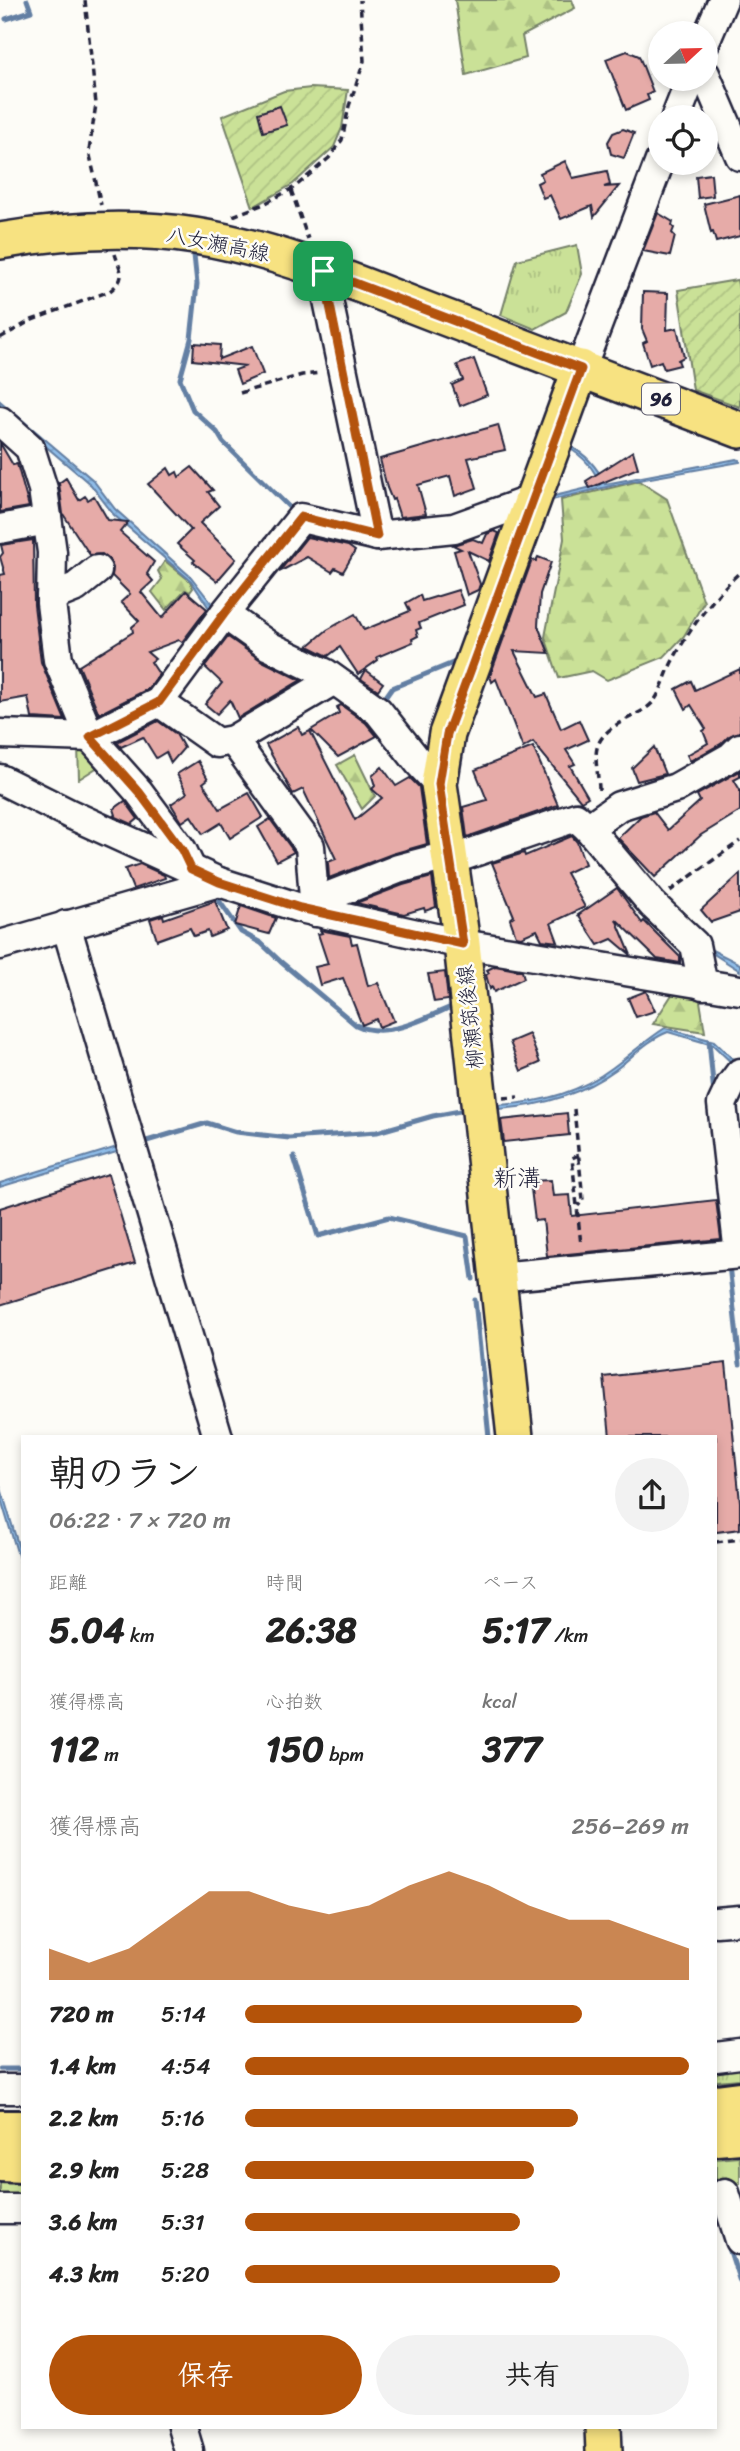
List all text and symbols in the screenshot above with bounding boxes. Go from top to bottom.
north arrow [648,21,718,91]
map controls [648,21,718,175]
button: locate [648,105,718,175]
street label: 八女瀬高線 [163,215,273,273]
pin [293,241,353,301]
icon: arrive [304,252,342,290]
road number: 96 [642,384,680,414]
street label: 柳瀬筑後線 [446,963,494,1071]
district label: 新溝 [493,1157,541,1199]
text: 朝のラン [49,1440,201,1507]
button: share [615,1458,689,1532]
text: 06:22 · 7 × 720 m [49,1500,231,1541]
text: 距離 [49,1566,87,1599]
text: 時間 [266,1566,304,1599]
text: ペース [482,1566,538,1599]
text: 5.04 [49,1599,125,1661]
text: 26:38 [266,1599,357,1661]
text: 5:17 [482,1599,549,1661]
text: km [125,1619,155,1652]
text: /km [549,1619,588,1652]
text: 獲得標高 [49,1685,125,1718]
text: 心拍数 [266,1685,323,1718]
text: kcal [482,1685,517,1718]
text: 112 [49,1718,99,1780]
text: 150 [266,1718,324,1780]
text: 377 [482,1718,542,1780]
text: m [99,1738,119,1771]
text: bpm [324,1738,364,1771]
text: 獲得標高 [49,1806,141,1847]
text: 256–269 m [571,1806,689,1847]
text: 720 m [49,1994,114,2035]
text: 5:14 [161,1994,206,2035]
text: 1.4 km [49,2046,116,2087]
text: 4:54 [161,2046,211,2087]
text: 2.2 km [49,2098,118,2139]
text: 5:16 [161,2098,205,2139]
text: 2.9 km [49,2150,119,2191]
text: 5:28 [161,2150,209,2191]
text: 3.6 km [49,2202,118,2243]
text: 5:31 [161,2202,205,2243]
text: 4.3 km [49,2254,119,2295]
text: 5:20 [161,2254,210,2295]
button: 保存 [49,2335,362,2415]
button: 共有 [376,2335,689,2415]

